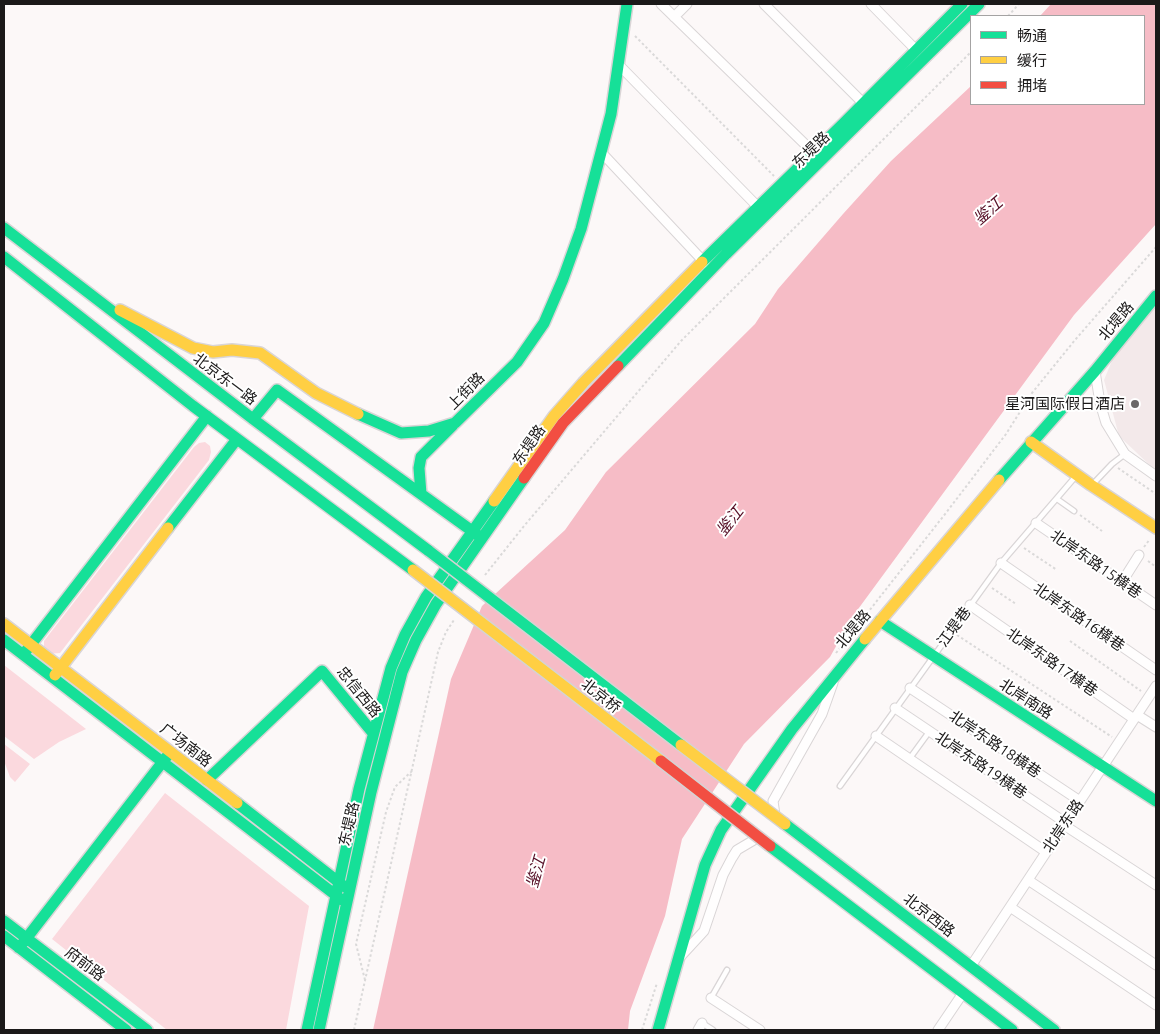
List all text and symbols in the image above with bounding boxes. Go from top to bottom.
legend [970,15,1145,105]
text: 畅通 [1017,27,1047,44]
text: 缓行 [1017,52,1047,69]
text: 拥堵 [1017,77,1047,94]
street label: 东堤路 [789,128,833,172]
water label: 鉴江 [970,193,1006,229]
street label: 北堤路 [1095,298,1137,344]
street label: 北京东一路 [190,349,260,409]
street label: 上街路 [444,369,488,413]
place label: 星河国际假日酒店 [1005,395,1125,413]
marker: 星河国际假日酒店 [1129,398,1141,410]
street label: 东堤路 [509,421,549,469]
water label: 鉴江 [712,503,748,539]
street label: 北岸东路15横巷 [1047,526,1145,602]
street label: 北岸东路16横巷 [1030,579,1128,655]
street label: 江堤巷 [933,604,975,650]
street label: 北堤路 [832,606,874,652]
street label: 北岸东路17横巷 [1003,624,1101,700]
street label: 忠信西路 [333,663,385,721]
street label: 北京桥 [578,675,624,717]
street label: 北岸南路 [996,675,1056,723]
street label: 北岸东路18横巷 [946,707,1044,781]
street label: 广场南路 [157,719,215,771]
street label: 北岸东路19横巷 [932,728,1030,802]
street label: 北岸东路 [1039,796,1087,856]
street label: 东堤路 [335,800,363,848]
water label: 鉴江 [522,854,550,890]
street label: 北京西路 [900,889,958,941]
street label: 府前路 [62,943,108,985]

